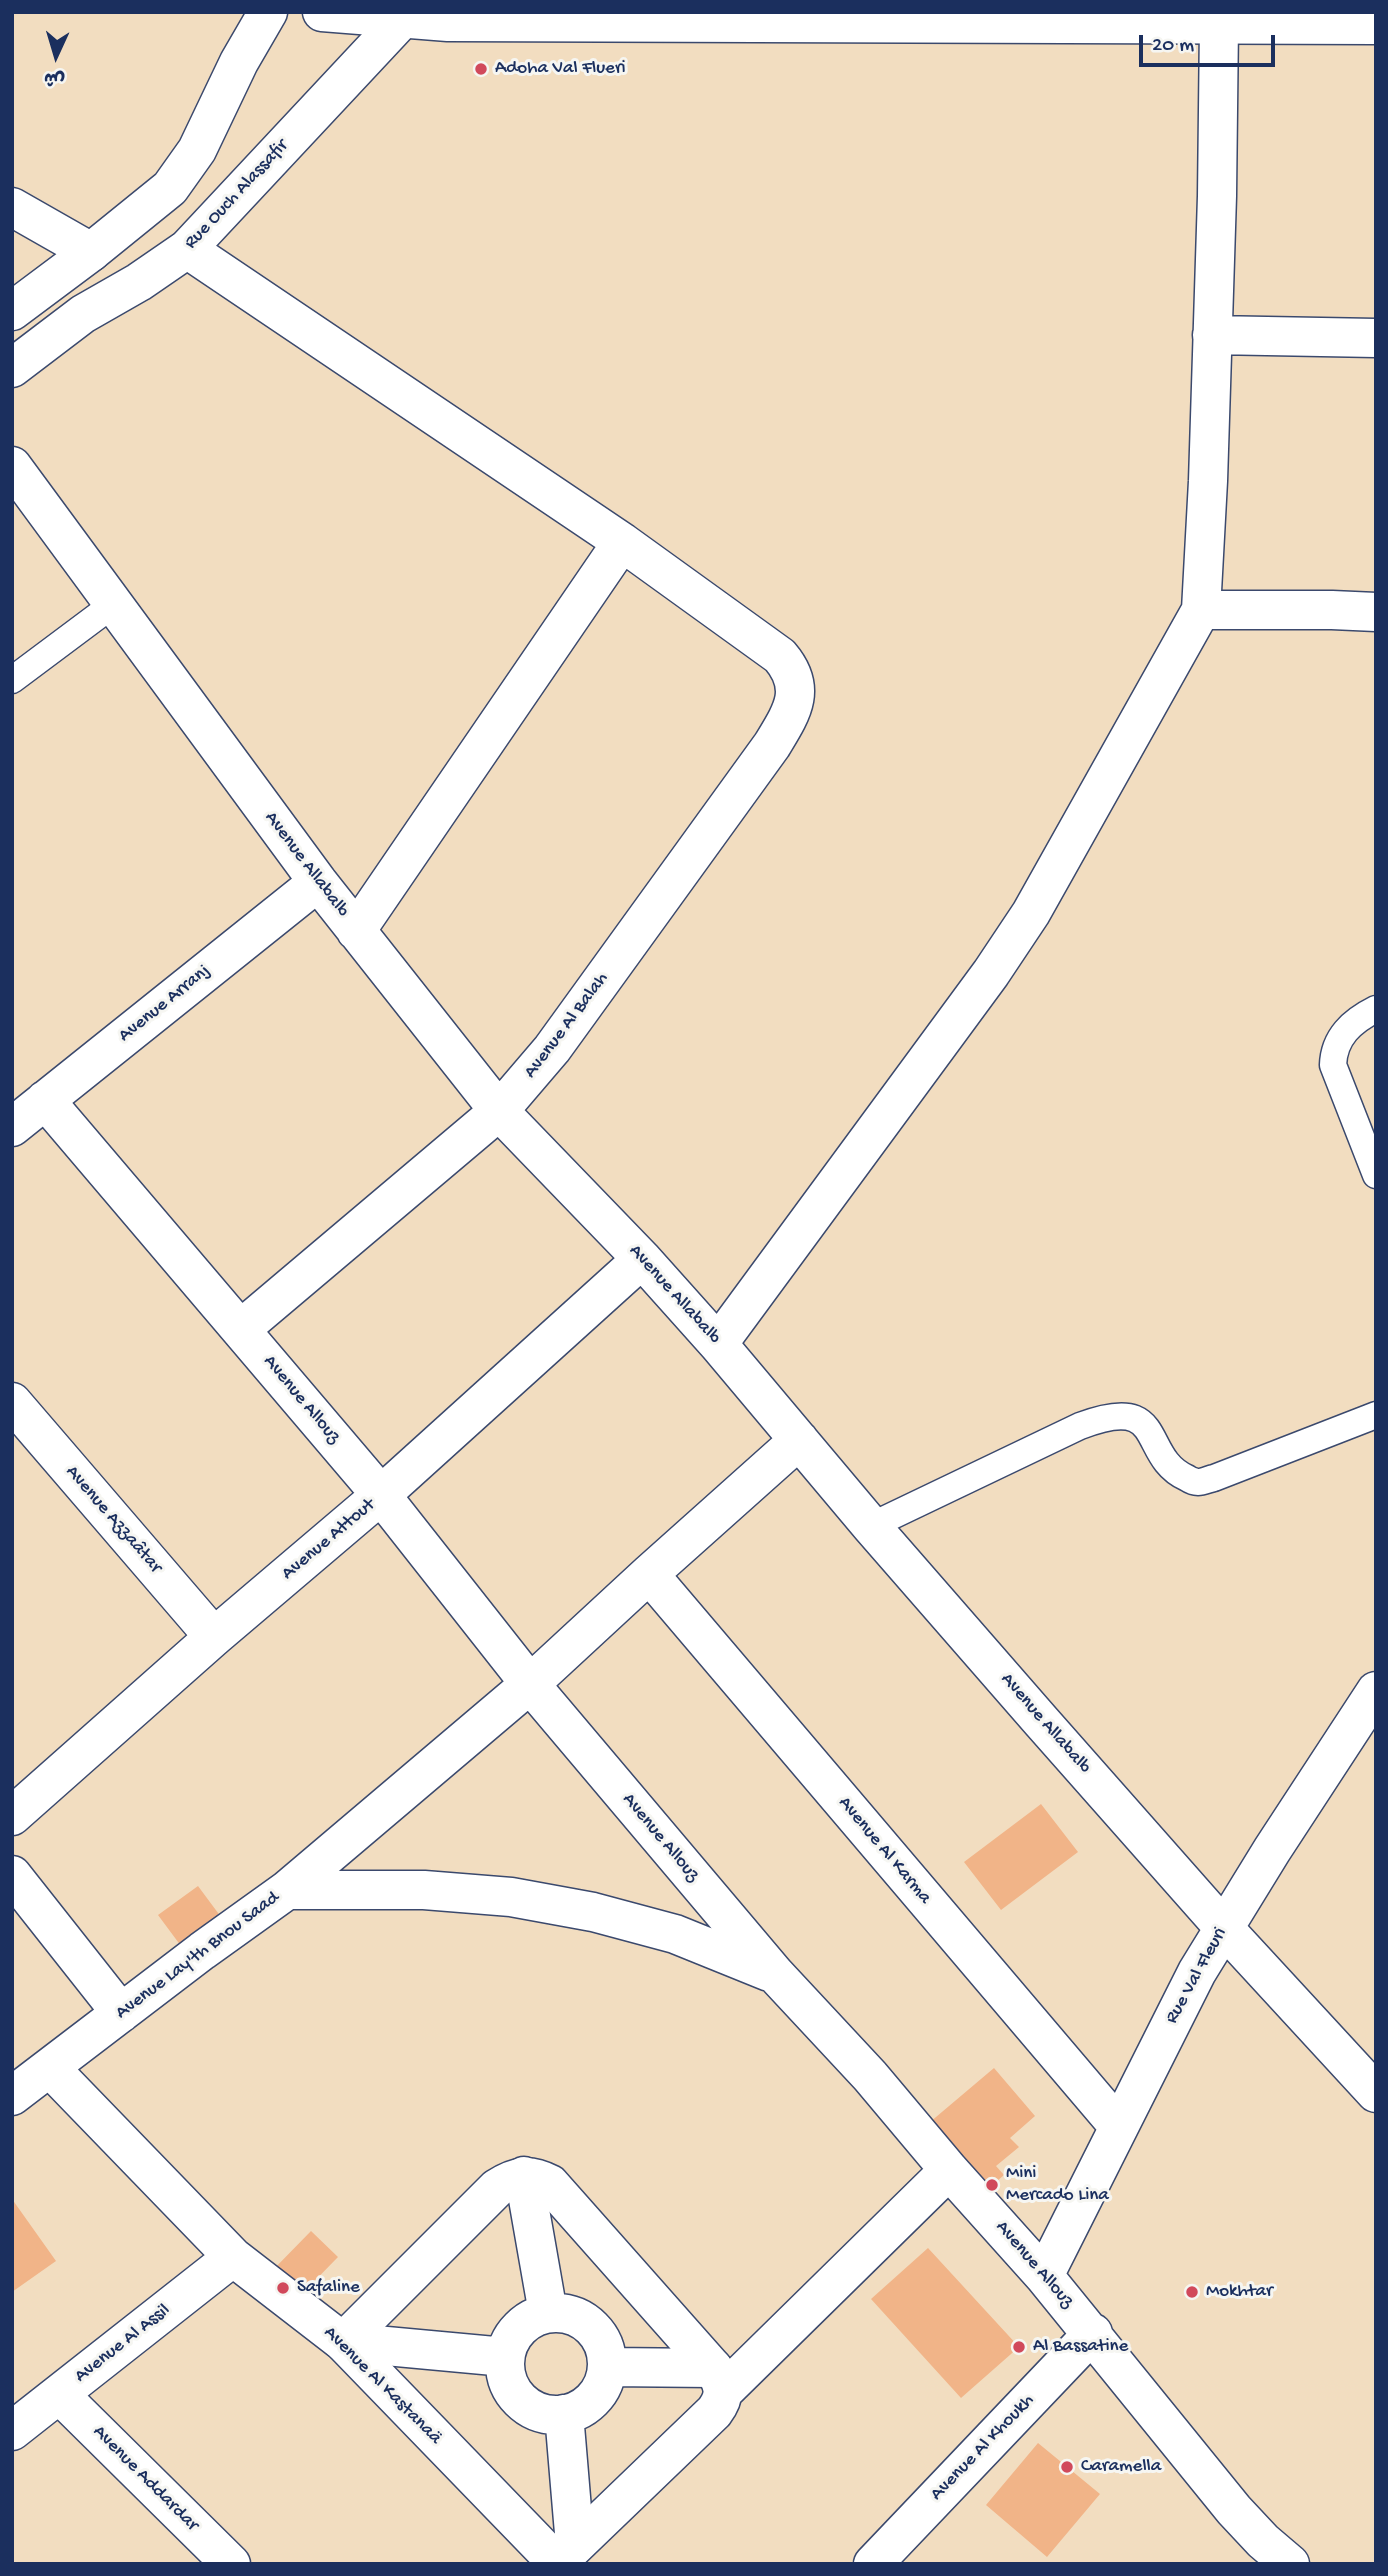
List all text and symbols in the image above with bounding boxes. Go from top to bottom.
north arrow [21,21,91,91]
scale bar [1143,21,1280,65]
text: 20 m [1152,34,1194,59]
place label: Adoha Val Flueri [495,58,626,80]
marker: Adoha Val Flueri [473,61,489,77]
text: ش [43,65,66,90]
street label: Rue Ouch Alassafir [180,135,294,255]
street label: Avenue Allabalb [259,808,353,922]
street label: Avenue Arranj [115,960,215,1048]
street label: Avenue Al Balah [520,969,614,1083]
street label: Avenue Allabalb [623,1240,725,1350]
street label: Avenue Allouz [257,1351,345,1449]
street label: Avenue Azzaâtar [60,1461,166,1579]
street label: Avenue Attout [278,1494,380,1586]
street label: Avenue Allabalb [995,1669,1095,1779]
street label: Avenue Allouz [616,1789,704,1887]
street label: Avenue Al Karma [832,1793,936,1909]
street label: Avenue Lay'th Bnou Saad [112,1887,284,2025]
street label: Rue Val Fleuri [1161,1924,1233,2028]
place label: Mini Mercado Lina [1006,2163,1109,2207]
marker: Mini Mercado Lina [984,2177,1000,2193]
street label: Avenue Allouz [990,2217,1078,2313]
place label: Safaline [297,2277,360,2299]
marker: Safaline [275,2280,291,2296]
place label: Mokhtar [1206,2281,1273,2303]
marker: Mokhtar [1184,2284,1200,2300]
street label: Avenue Al Assil [71,2300,175,2388]
street label: Avenue Al Kastanaä [318,2322,446,2450]
place label: Al Bassatine [1033,2336,1128,2358]
marker: Al Bassatine [1011,2339,1027,2355]
street label: Avenue Al Khoukh [926,2390,1040,2506]
street label: Avenue Addardar [87,2421,203,2537]
place label: Caramella [1081,2456,1161,2478]
marker: Caramella [1059,2459,1075,2475]

